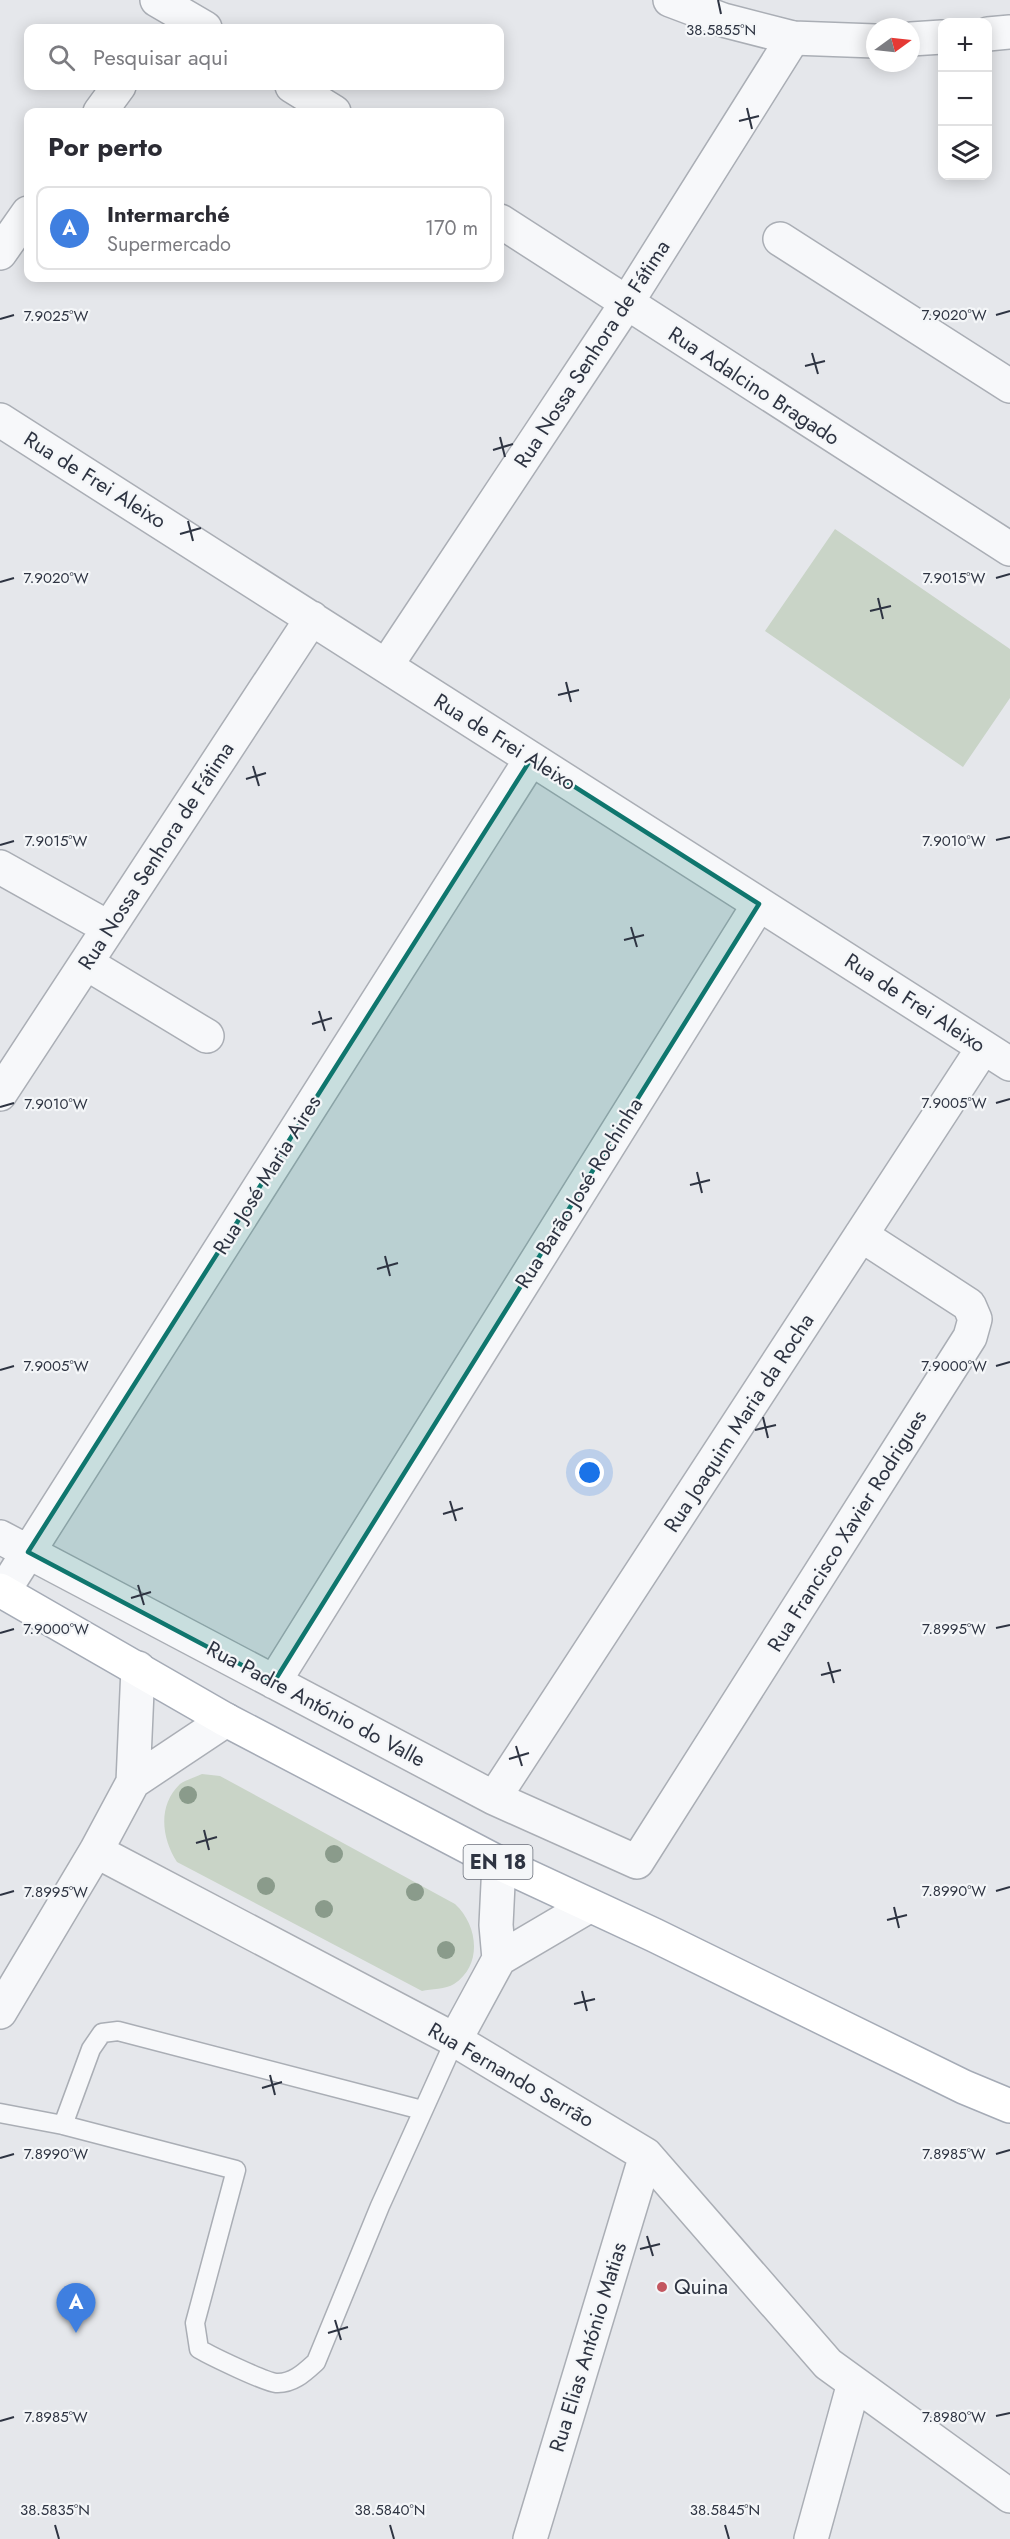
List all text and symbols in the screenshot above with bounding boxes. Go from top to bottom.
north arrow [866,18,920,72]
map controls [938,18,992,180]
button: + [938,18,992,72]
text: 38.5855°N [686,19,756,41]
search box [24,24,504,90]
icon: search [45,41,78,74]
text: Pesquisar aqui [93,41,228,73]
button: − [938,72,992,126]
button: layers [938,126,992,180]
text: Por perto [48,128,162,166]
text: Intermarché [107,198,230,230]
text: A [62,214,77,243]
text: 170 m [425,214,478,243]
text: Supermercado [107,230,231,259]
street label: Rua Nossa Senhora de Fátima [507,234,677,474]
text: 7.9020°W [921,304,987,326]
text: 7.9025°W [24,305,88,327]
street label: Rua Adalcino Bragado [662,319,846,453]
street label: Rua de Frei Aleixo [18,424,172,536]
text: 7.9020°W [23,567,89,589]
text: 7.9015°W [923,567,986,589]
street label: Rua de Frei Aleixo [428,686,582,798]
street label: Rua Nossa Senhora de Fátima [71,736,241,976]
text: 7.9015°W [25,830,88,852]
text: 7.9010°W [922,830,986,852]
street label: Rua de Frei Aleixo [839,946,991,1060]
street label: Rua José Maria Aires [206,1089,328,1261]
street label: Rua Barão José Rochinha [508,1092,650,1294]
text: 7.9005°W [922,1092,987,1114]
text: 7.9010°W [24,1093,88,1115]
street label: Rua Joaquim Maria da Rocha [657,1308,821,1538]
text: 7.9005°W [24,1355,89,1377]
text: 7.9000°W [921,1355,987,1377]
street label: Rua Francisco Xavier Rodrigues [760,1404,934,1658]
your location [575,1458,604,1487]
text: 7.9000°W [23,1618,89,1640]
text: 7.8995°W [922,1618,986,1640]
street label: Rua Padre António do Valle [201,1634,431,1775]
road number: EN 18 [464,1845,532,1879]
text: 7.8990°W [922,1880,986,1902]
text: 7.8995°W [24,1881,88,1903]
street label: Rua Fernando Serrão [422,2015,600,2135]
text: 7.8990°W [24,2143,88,2165]
text: 7.8985°W [922,2143,986,2165]
street label: Rua Elias António Matias [542,2239,634,2455]
place label: Quina [674,2272,728,2302]
marker: Quina [655,2280,669,2294]
pin: A [56,2284,96,2333]
text: 7.8985°W [24,2406,88,2428]
text: 7.8980°W [922,2406,986,2428]
text: 38.5835°N [20,2499,90,2521]
text: 38.5840°N [355,2499,425,2521]
text: 38.5845°N [690,2499,760,2521]

